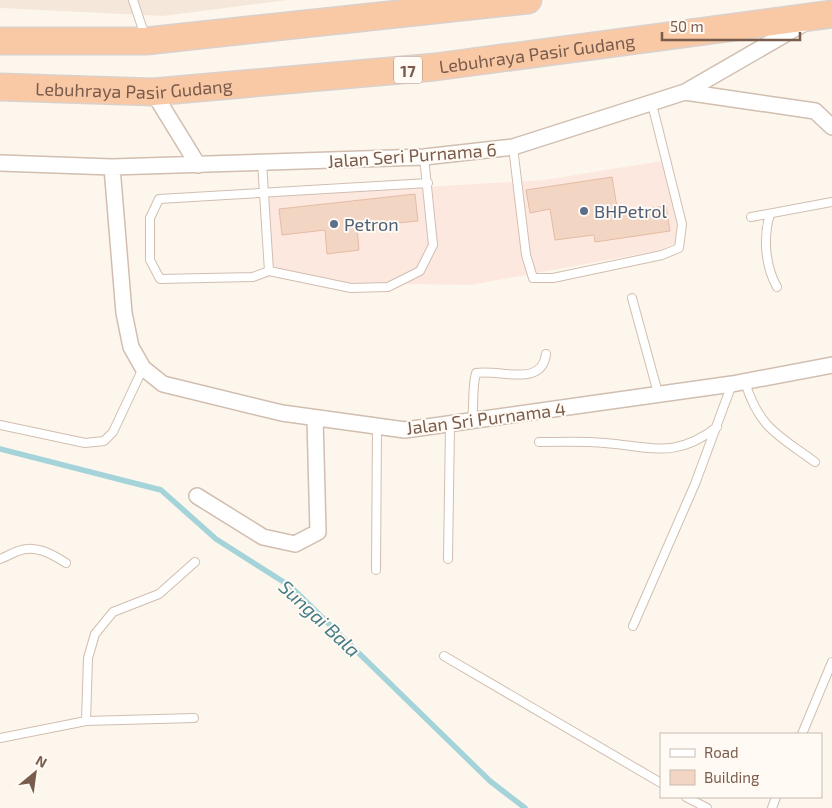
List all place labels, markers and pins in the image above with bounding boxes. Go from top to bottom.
place label: BHPetrol [594,200,667,222]
marker: BHPetrol [578,205,590,217]
place label: Petron [344,213,399,235]
marker: Petron [328,218,340,230]

